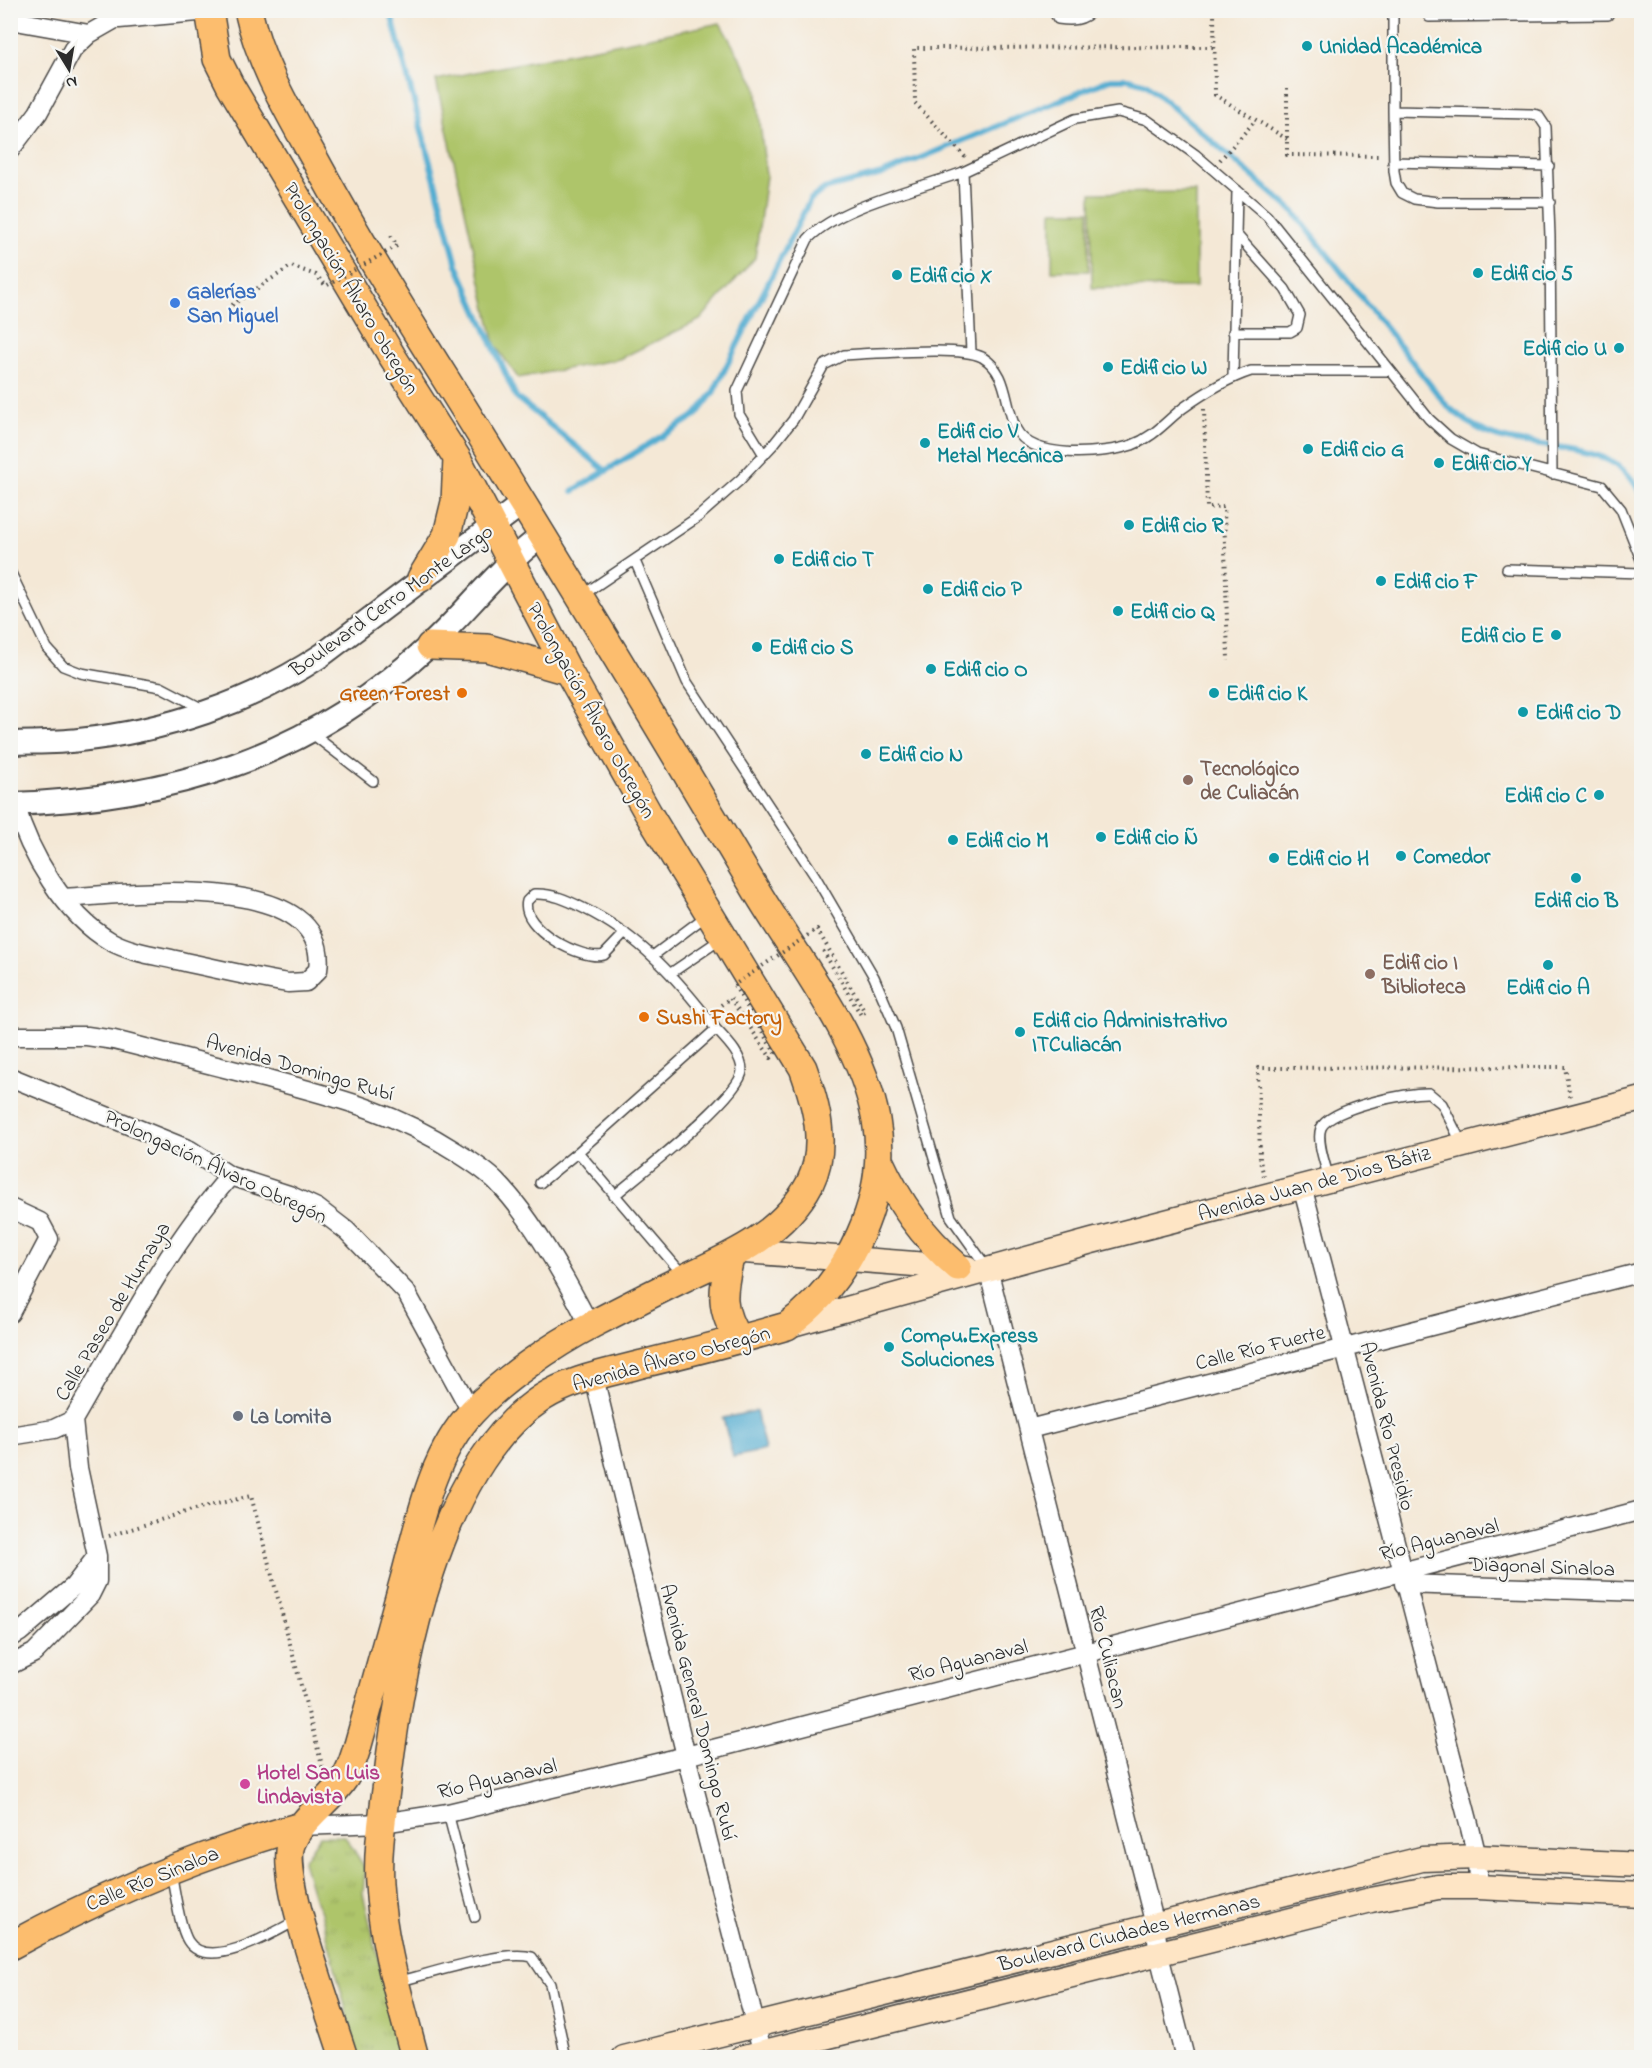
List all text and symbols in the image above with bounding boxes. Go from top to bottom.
place label: Unidad Académica [1319,33,1482,63]
north arrow [39,39,99,99]
marker: Unidad Académica [1300,39,1314,53]
text: N [64,69,79,95]
street label: Prolongación Álvaro Obregón [273,177,427,402]
place label: Edificio 5 [1490,260,1573,290]
place label: Edificio X [909,262,993,292]
marker: Edificio 5 [1471,266,1485,280]
marker: Edificio X [890,268,904,282]
place label: Galerías San Miguel [187,278,279,334]
marker: Galerías San Miguel [168,296,182,310]
place label: Edificio U [1523,335,1607,365]
marker: Edificio U [1612,341,1626,355]
place label: Edificio W [1120,354,1207,384]
marker: Edificio W [1101,360,1115,374]
place label: Edificio V Metal Mecánica [937,418,1063,472]
marker: Edificio V Metal Mecánica [918,436,932,450]
place label: Edificio G [1320,436,1404,466]
marker: Edificio G [1301,442,1315,456]
place label: Edificio Y [1451,450,1532,480]
marker: Edificio Y [1432,456,1446,470]
place label: Edificio R [1141,512,1224,542]
street label: Boulevard Cerro Monte Largo [284,517,501,688]
marker: Edificio R [1122,518,1136,532]
place label: Edificio T [791,546,874,576]
marker: Edificio T [772,552,786,566]
place label: Edificio F [1393,568,1478,598]
marker: Edificio F [1374,574,1388,588]
place label: Edificio P [940,576,1022,606]
marker: Edificio P [921,582,935,596]
street label: Prolongación Álvaro Obregón [516,597,663,825]
place label: Edificio Q [1130,598,1216,628]
marker: Edificio Q [1111,604,1125,618]
place label: Edificio E [1460,622,1544,652]
marker: Edificio E [1549,628,1563,642]
place label: Edificio S [769,634,854,664]
marker: Edificio S [750,640,764,654]
place label: Edificio O [943,656,1028,686]
marker: Edificio O [924,662,938,676]
place label: Green Forest [340,680,451,710]
place label: Edificio K [1226,680,1308,710]
marker: Green Forest [455,686,469,700]
marker: Edificio K [1207,686,1221,700]
place label: Edificio D [1535,699,1622,729]
marker: Edificio D [1516,705,1530,719]
place label: Edificio N [878,741,963,771]
marker: Edificio N [859,747,873,761]
place label: Tecnológico de Culiacán [1200,755,1299,809]
marker: Tecnológico de Culiacán [1181,773,1195,787]
place label: Edificio C [1504,782,1587,812]
marker: Edificio C [1592,788,1606,802]
place label: Edificio Ñ [1113,824,1198,854]
place label: Edificio M [965,827,1049,857]
marker: Edificio Ñ [1094,830,1108,844]
marker: Edificio M [946,833,960,847]
place label: Comedor [1413,843,1491,873]
place label: Edificio H [1286,845,1369,875]
marker: Comedor [1394,849,1408,863]
marker: Edificio H [1267,851,1281,865]
marker: Edificio B [1569,871,1583,885]
place label: Edificio B [1533,887,1619,917]
place label: Edificio I Biblioteca [1381,949,1466,1003]
marker: Edificio A [1541,958,1555,972]
marker: Edificio I Biblioteca [1363,967,1377,981]
place label: Edificio A [1506,974,1590,1004]
place label: Sushi Factory [656,1004,782,1036]
place label: Edificio Administrativo ITCuliacán [1032,1007,1228,1061]
marker: Sushi Factory [637,1010,651,1024]
marker: Edificio Administrativo ITCuliacán [1013,1025,1027,1039]
street label: Avenida Domingo Rubí [201,1028,397,1112]
street label: Prolongación Álvaro Obregón [98,1102,332,1235]
street label: Avenida Juan de Dios Bátiz [1195,1139,1434,1230]
street label: Calle Paseo de Humaya [48,1217,181,1408]
street label: Avenida Álvaro Obregón [569,1318,774,1403]
street label: Calle Río Fuerte [1193,1318,1329,1380]
place label: Compu.Express Soluciones [901,1322,1039,1376]
street label: Avenida Río Presidio [1351,1339,1422,1514]
marker: Compu.Express Soluciones [882,1340,896,1354]
place label: La Lomita [250,1403,332,1433]
marker: La Lomita [231,1409,245,1423]
street label: Río Aguanaval [1377,1512,1503,1572]
street label: Diagonal Sinaloa [1467,1550,1615,1588]
street label: Avenida General Domingo Rubí [649,1581,744,1845]
street label: Río Culiacan [1080,1603,1134,1712]
street label: Río Aguanaval [906,1633,1032,1693]
street label: Río Aguanaval [435,1752,561,1810]
place label: Hotel San Luis Lindavista [257,1759,380,1813]
marker: Hotel San Luis Lindavista [238,1777,252,1791]
street label: Calle Río Sinaloa [82,1840,224,1920]
street label: Boulevard Ciudades Hermanas [995,1887,1263,1981]

